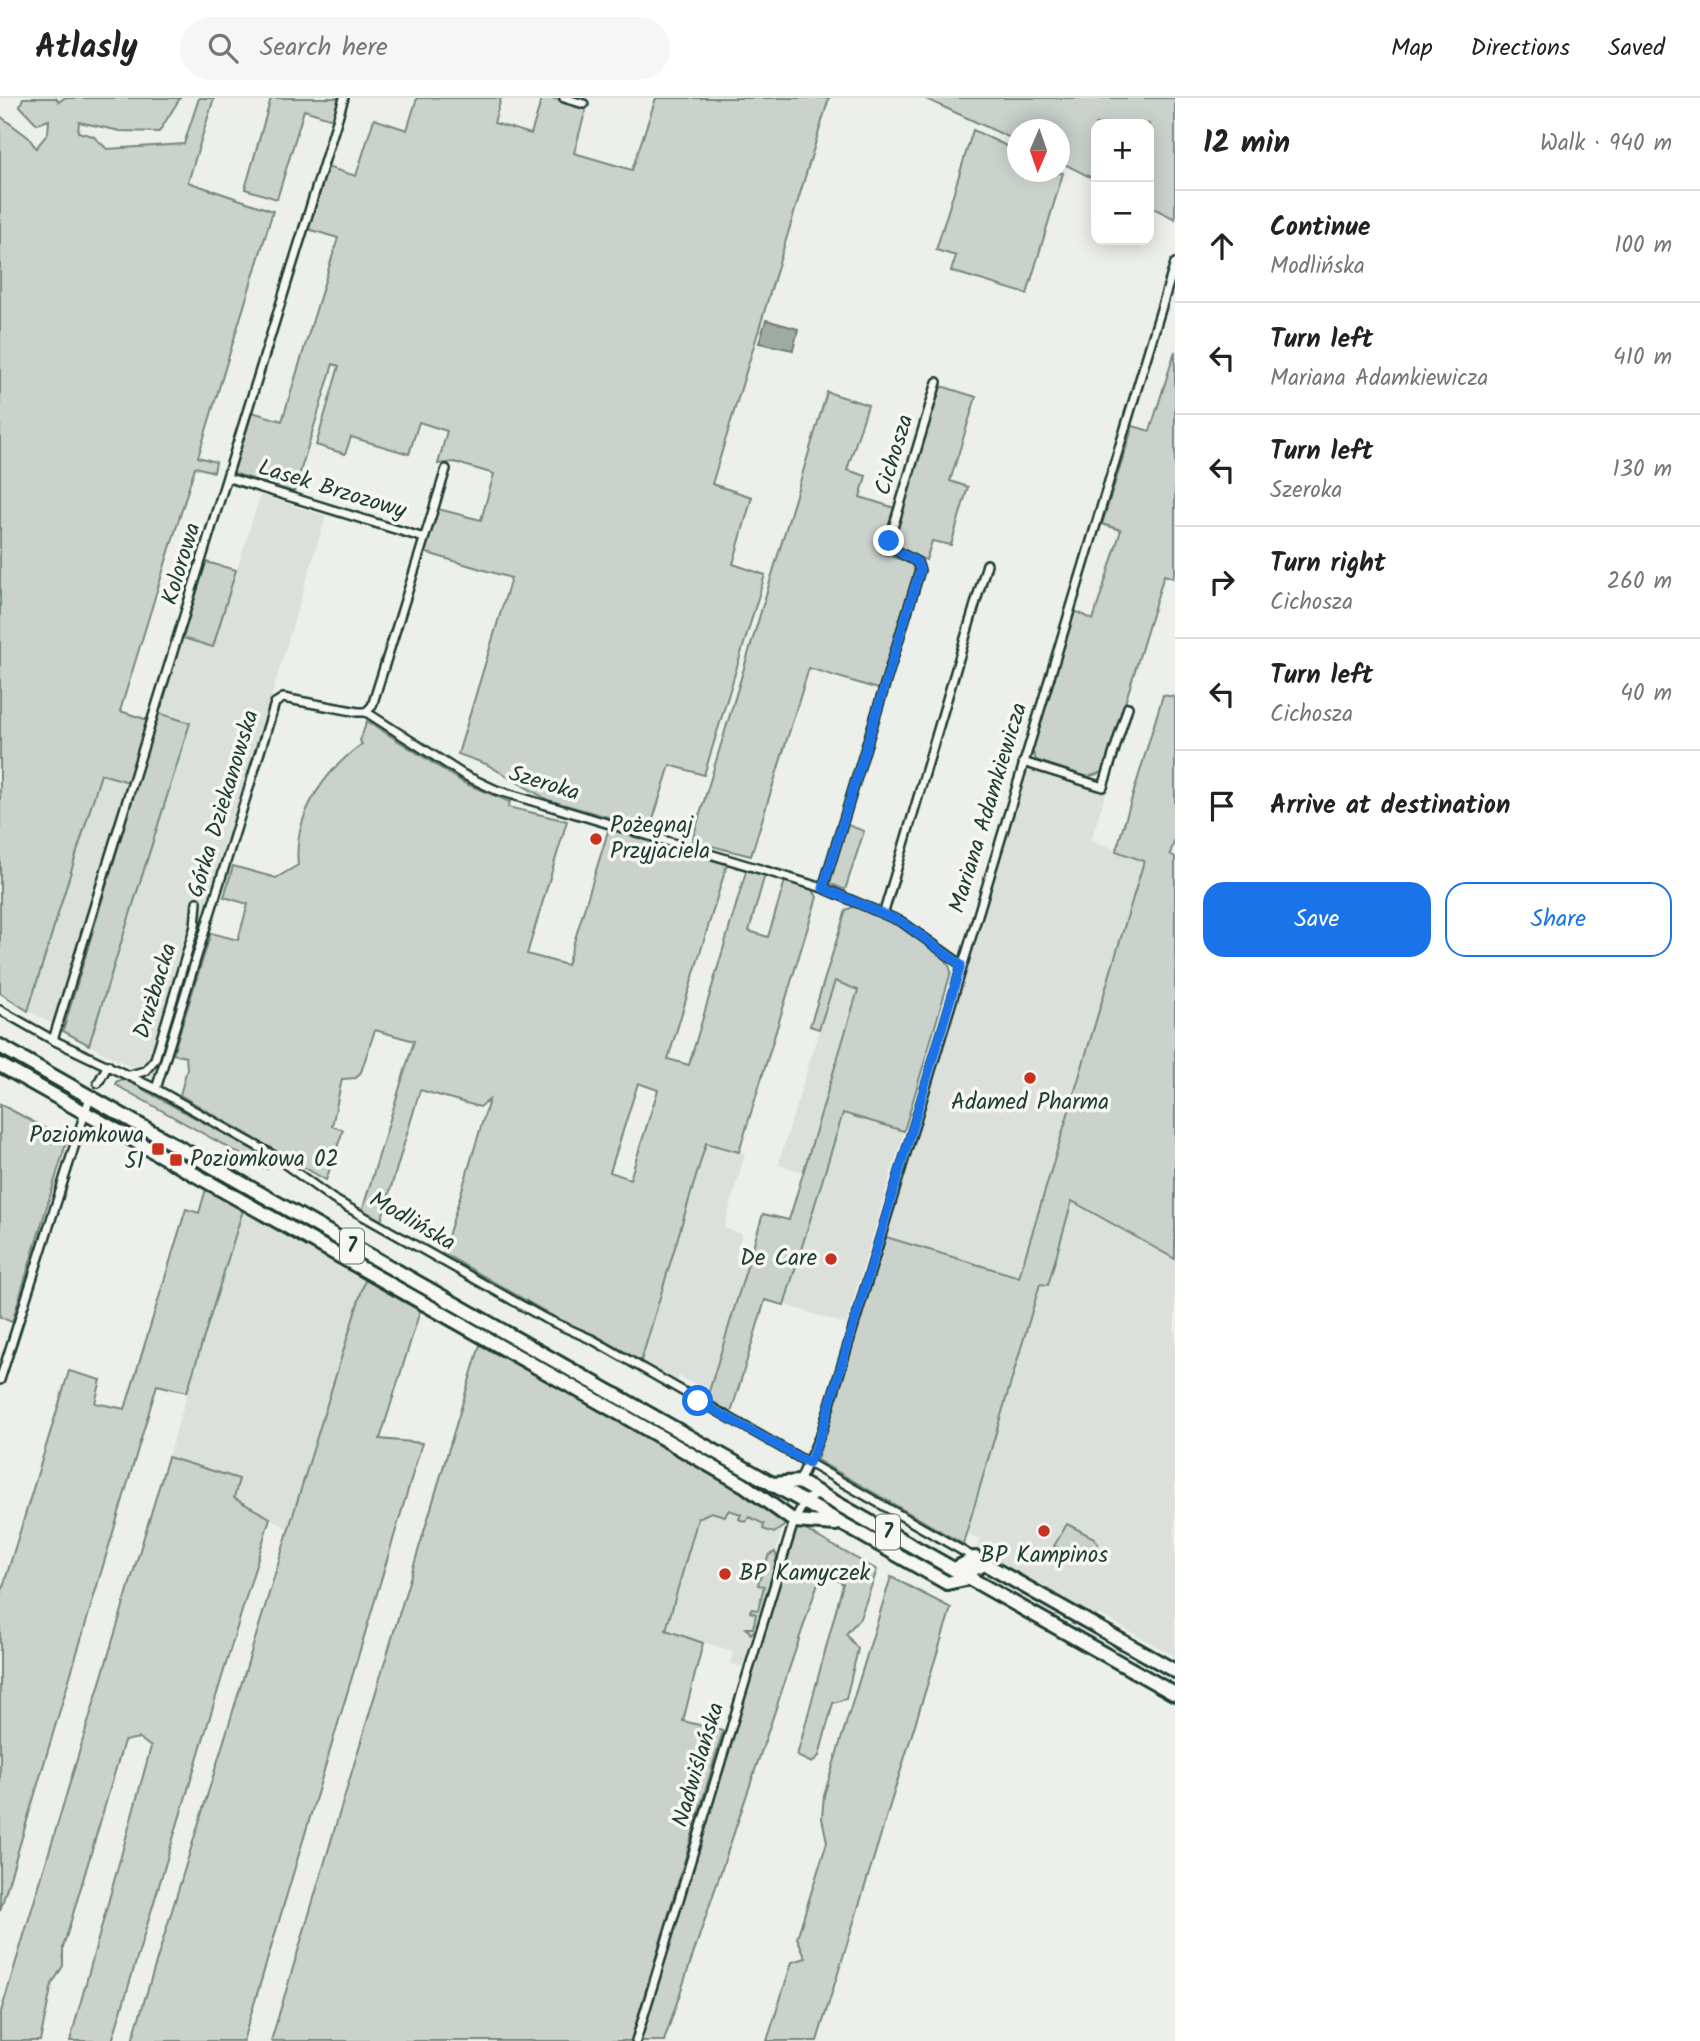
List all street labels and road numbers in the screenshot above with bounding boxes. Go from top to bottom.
street label: Cichosza [866,410,924,500]
street label: Lasek Brzozowy [254,450,411,530]
street label: Kolorowa [152,518,212,610]
street label: Mariana Adamkiewicza [940,698,1038,918]
street label: Górka Dziekanowska [178,706,270,902]
street label: Szeroka [504,756,584,812]
street label: Drużbacka [124,939,188,1043]
street label: Modlińska [362,1183,462,1261]
road number: 7 [340,1228,364,1264]
road number: 7 [876,1514,900,1550]
street label: Nadwiślańska [663,1698,735,1832]

